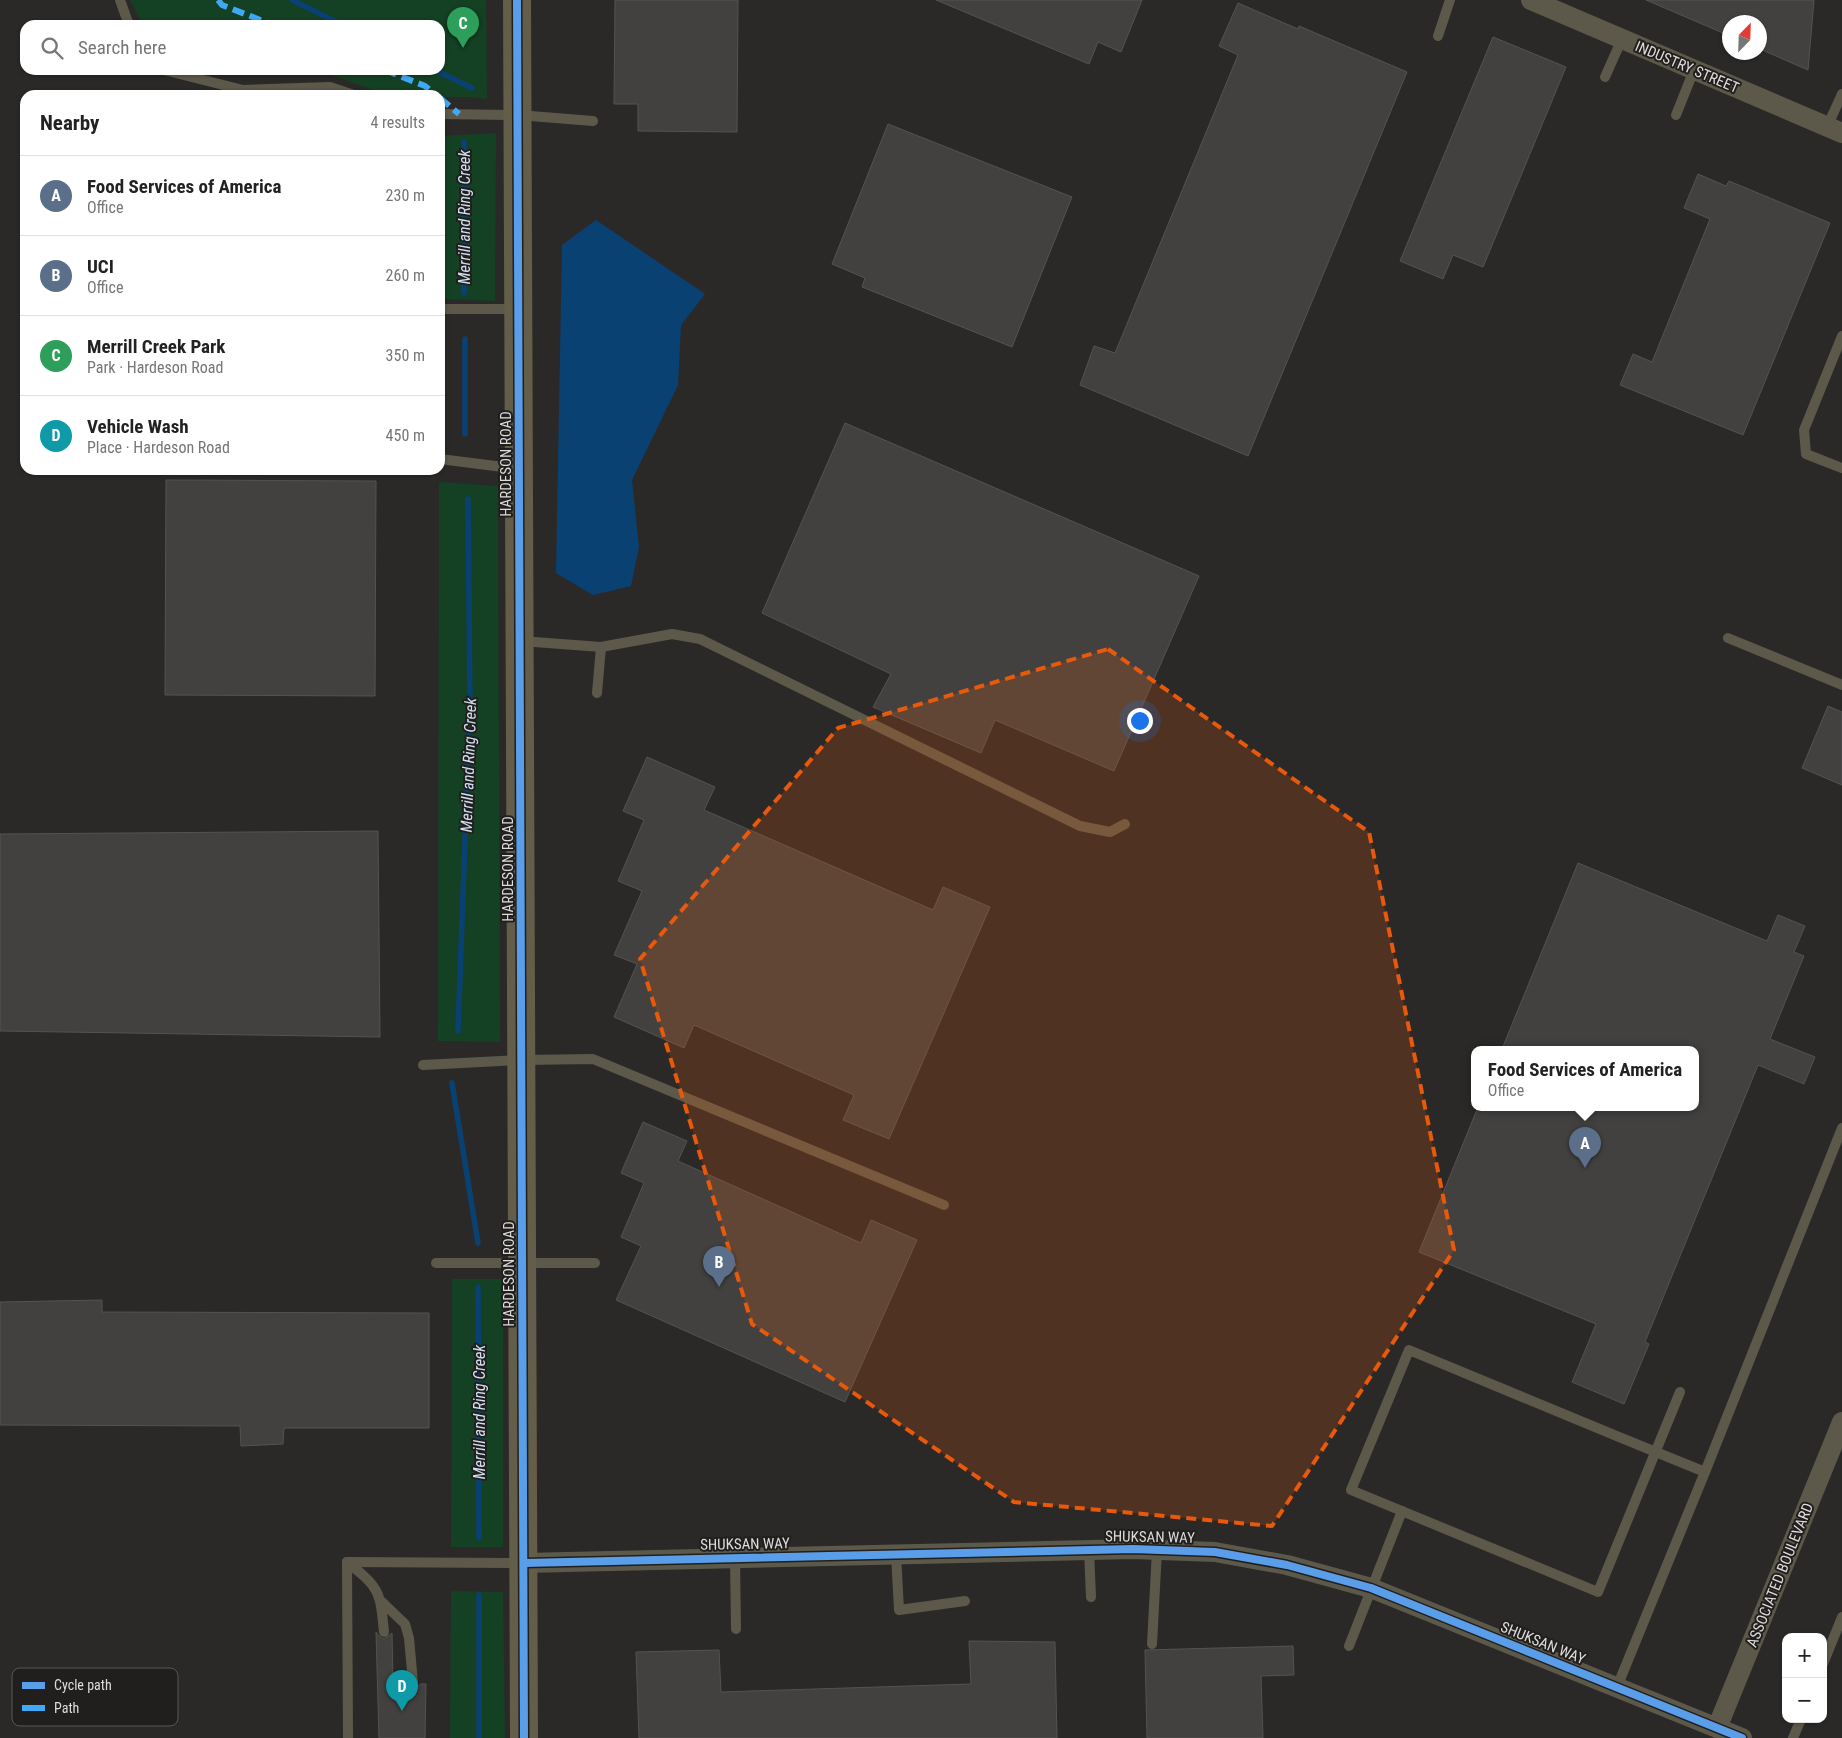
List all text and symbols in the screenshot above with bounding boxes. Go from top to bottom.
pin: C [447,7,479,48]
north arrow [1722,15,1767,60]
search box [20,20,445,75]
icon: search [38,34,66,62]
text: Search here [78,36,166,59]
street label: INDUSTRY STREET [1632,37,1742,97]
text: Nearby [40,111,99,135]
text: 4 results [370,113,425,132]
water label: Merrill and Ring Creek [455,149,474,284]
text: Food Services of America [87,175,281,198]
text: A [51,186,61,205]
text: 230 m [386,186,425,205]
text: Office [87,198,123,217]
text: UCI [87,255,114,278]
text: B [52,266,60,285]
text: 260 m [386,266,425,285]
text: Office [87,278,123,297]
text: Merrill Creek Park [87,335,225,358]
text: C [51,346,61,365]
text: 350 m [386,346,425,365]
text: Park · Hardeson Road [87,358,223,377]
street label: HARDESON ROAD [497,411,515,517]
text: Vehicle Wash [87,415,189,438]
text: D [51,426,61,445]
text: 450 m [386,426,425,445]
text: Place · Hardeson Road [87,438,230,457]
water label: Merrill and Ring Creek [457,696,480,833]
your location [1127,708,1153,734]
street label: HARDESON ROAD [499,816,517,922]
popup [1471,1046,1699,1111]
text: Food Services of America [1488,1058,1682,1081]
text: Office [1488,1081,1524,1100]
pin: A [1569,1127,1601,1168]
street label: HARDESON ROAD [500,1221,518,1327]
pin: B [703,1246,735,1287]
water label: Merrill and Ring Creek [470,1344,489,1479]
street label: ASSOCIATED BOULEVARD [1743,1500,1817,1650]
street label: SHUKSAN WAY [1105,1527,1195,1547]
street label: SHUKSAN WAY [700,1534,790,1554]
street label: SHUKSAN WAY [1498,1618,1588,1668]
map controls [1782,1633,1827,1723]
button: + [1782,1633,1827,1678]
legend [12,1668,178,1726]
pin: D [386,1670,418,1711]
text: Cycle path [54,1677,112,1693]
button: − [1782,1678,1827,1723]
text: Path [54,1700,79,1716]

